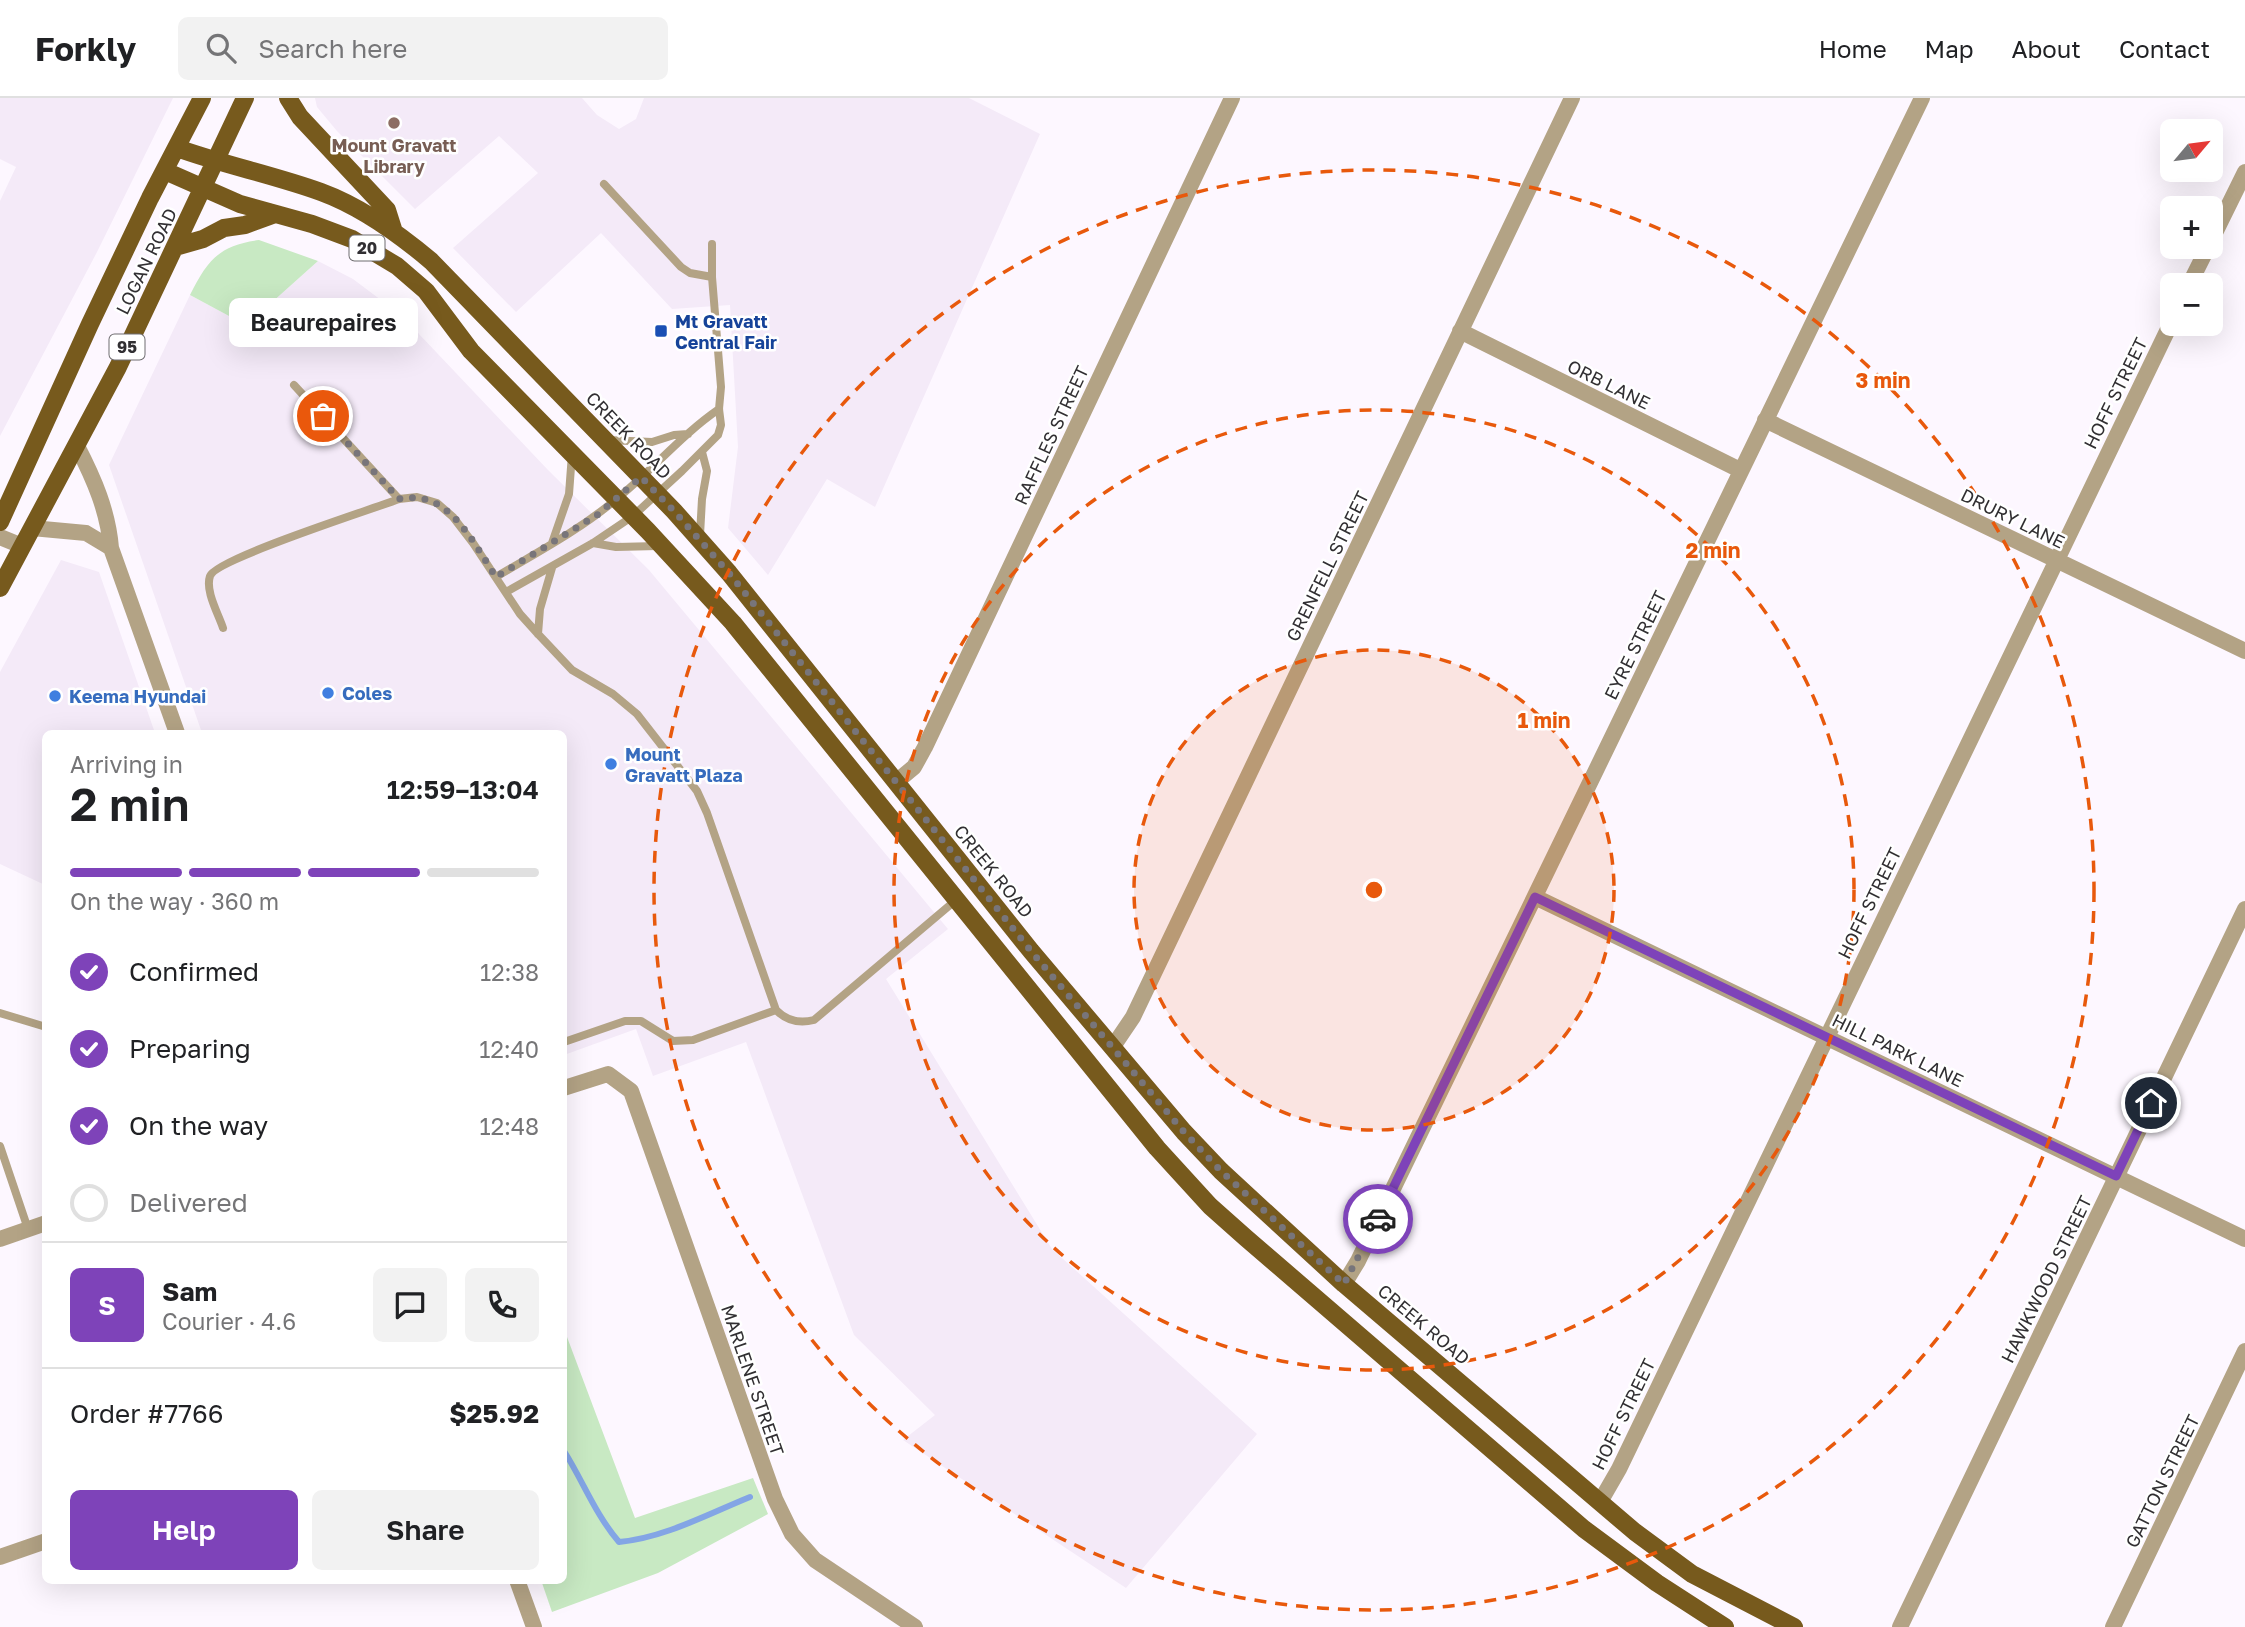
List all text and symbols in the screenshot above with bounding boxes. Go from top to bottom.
search box [178,17,668,80]
text: Forkly [35,29,136,68]
icon: search [202,29,240,67]
text: Search here [258,33,407,64]
text: Home [1819,34,1887,63]
text: Map [1925,34,1974,63]
text: About [2012,34,2081,63]
text: Contact [2119,34,2210,63]
marker: Mount Gravatt Library [386,115,402,131]
north arrow [2160,119,2222,182]
map controls [2160,119,2223,336]
place label: Mount Gravatt Library [331,134,457,177]
button: + [2160,196,2223,259]
street label: LOGAN ROAD [111,204,181,318]
road number: 20 [350,236,384,260]
button: − [2160,273,2223,336]
callout: Beaurepaires [229,297,418,346]
text: Beaurepaires [250,308,397,336]
place label: Mt Gravatt Central Fair [675,310,777,353]
marker: Mt Gravatt Central Fair [653,323,669,339]
road number: 95 [110,334,144,360]
street label: HOFF STREET [2079,334,2151,452]
street label: ORB LANE [1564,354,1654,414]
street label: RAFFLES STREET [1009,362,1093,508]
text: 3 min [1856,367,1910,393]
pin [293,386,353,446]
street label: CREEK ROAD [582,387,676,483]
icon: bag [304,397,342,435]
street label: DRURY LANE [1957,483,2069,553]
street label: GRENFELL STREET [1281,487,1373,645]
text: 2 min [1686,537,1740,563]
street label: EYRE STREET [1599,587,1671,703]
place label: Coles [342,682,392,704]
place label: Keema Hyundai [69,685,206,707]
marker: Coles [320,685,336,701]
marker: Keema Hyundai [47,688,63,704]
text: 1 min [1518,707,1570,733]
place label: Mount Gravatt Plaza [625,743,743,786]
text: Arriving in [70,750,183,778]
marker: Mount Gravatt Plaza [603,756,619,772]
text: 12:59–13:04 [387,774,539,805]
text: 2 min [70,776,190,831]
street label: CREEK ROAD [950,820,1038,922]
street label: HOFF STREET [1833,844,1905,962]
centre of rings [1362,878,1386,902]
text: On the way · 360 m [70,887,279,915]
icon: check [70,953,108,991]
text: Confirmed [129,956,259,987]
text: 12:38 [480,958,539,986]
street label: HILL PARK LANE [1829,1009,1967,1091]
icon: check [70,1030,108,1068]
text: Preparing [129,1033,251,1064]
text: 12:40 [479,1035,539,1063]
pin [2121,1073,2181,1133]
icon: home [2132,1084,2170,1122]
icon: check [70,1107,108,1145]
text: On the way [129,1110,268,1141]
text: 12:48 [480,1112,539,1140]
courier [1343,1184,1413,1254]
text: Delivered [129,1187,248,1218]
street label: HAWKWOOD STREET [1996,1192,2096,1366]
icon: car [1359,1200,1397,1238]
button: chat [373,1268,447,1342]
button: phone [465,1268,539,1342]
text: Sam [162,1276,217,1307]
street label: CREEK ROAD [1374,1279,1474,1369]
text: S [98,1290,116,1321]
street label: MARLENE STREET [717,1302,789,1458]
text: Courier · 4.6 [162,1307,296,1335]
street label: HOFF STREET [1587,1355,1659,1473]
text: Order #7766 [70,1398,224,1429]
text: $25.92 [449,1398,539,1429]
street label: GATTON STREET [2120,1411,2204,1551]
button: Help [70,1490,298,1570]
button: Share [312,1490,539,1570]

